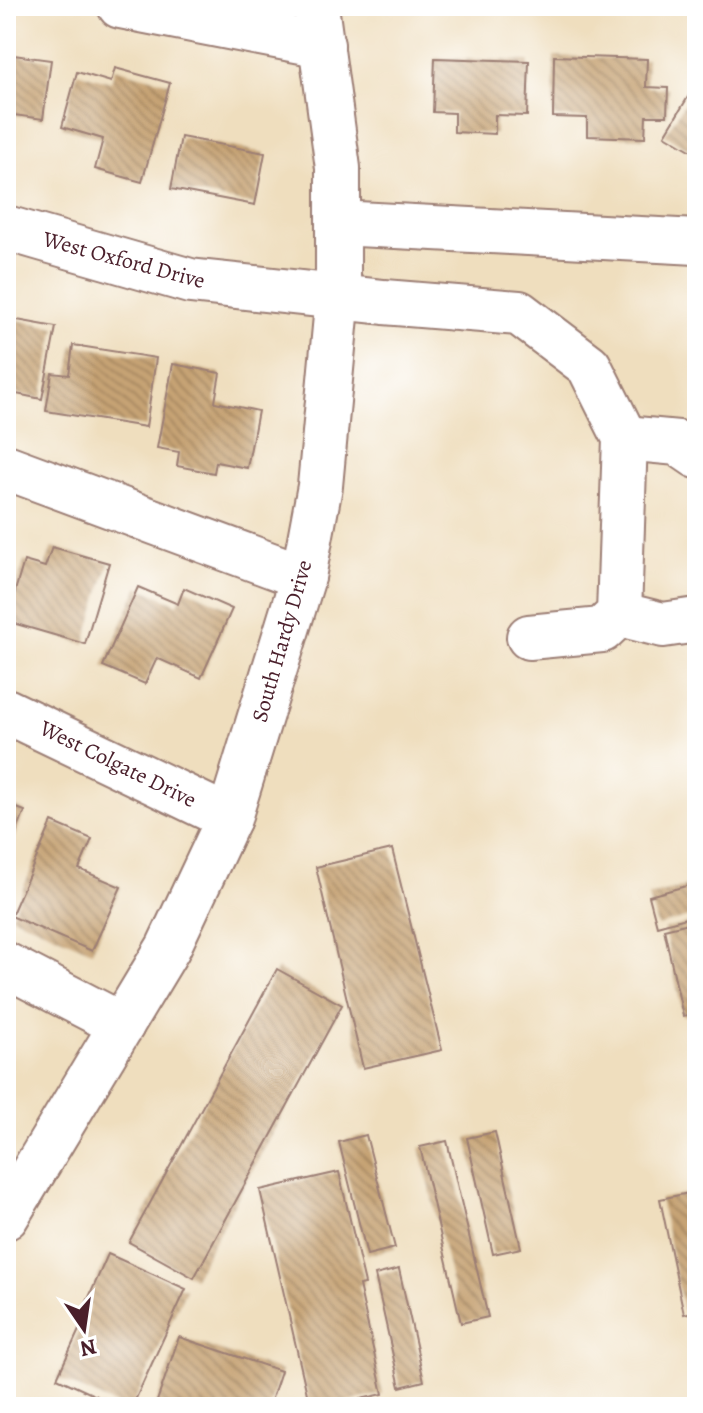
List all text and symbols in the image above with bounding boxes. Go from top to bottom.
street label: West Oxford Drive [39,224,208,296]
street label: South Hardy Drive [245,556,319,726]
street label: West Colgate Drive [34,713,201,815]
north arrow [44,1289,124,1369]
text: N [77,1331,99,1364]

